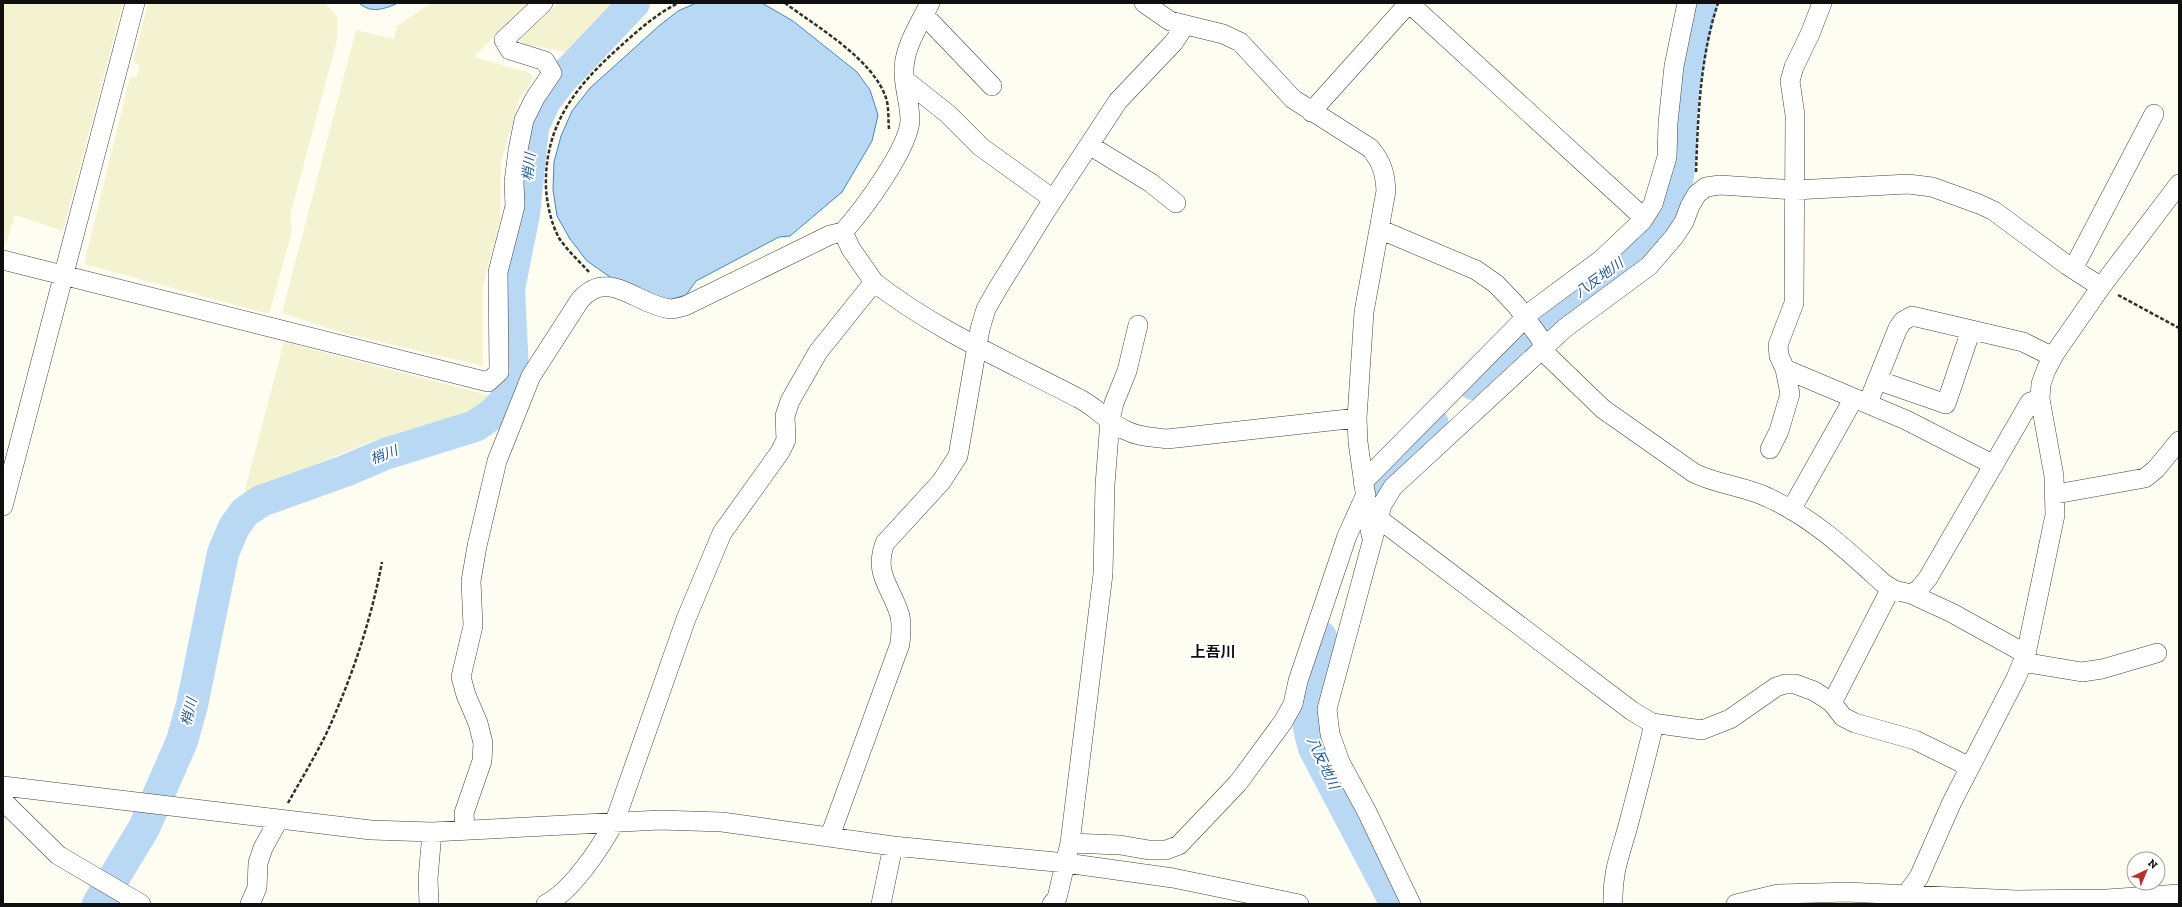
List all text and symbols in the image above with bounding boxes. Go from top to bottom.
water label: 梢川 [519,150,539,182]
water label: 八反地川 [1571,253,1628,301]
water label: 梢川 [368,441,402,468]
district label: 上吾川 [1190,643,1236,661]
water label: 梢川 [177,694,201,728]
water label: 八反地川 [1303,734,1343,794]
north arrow [2126,851,2166,891]
text: N [2145,857,2161,872]

